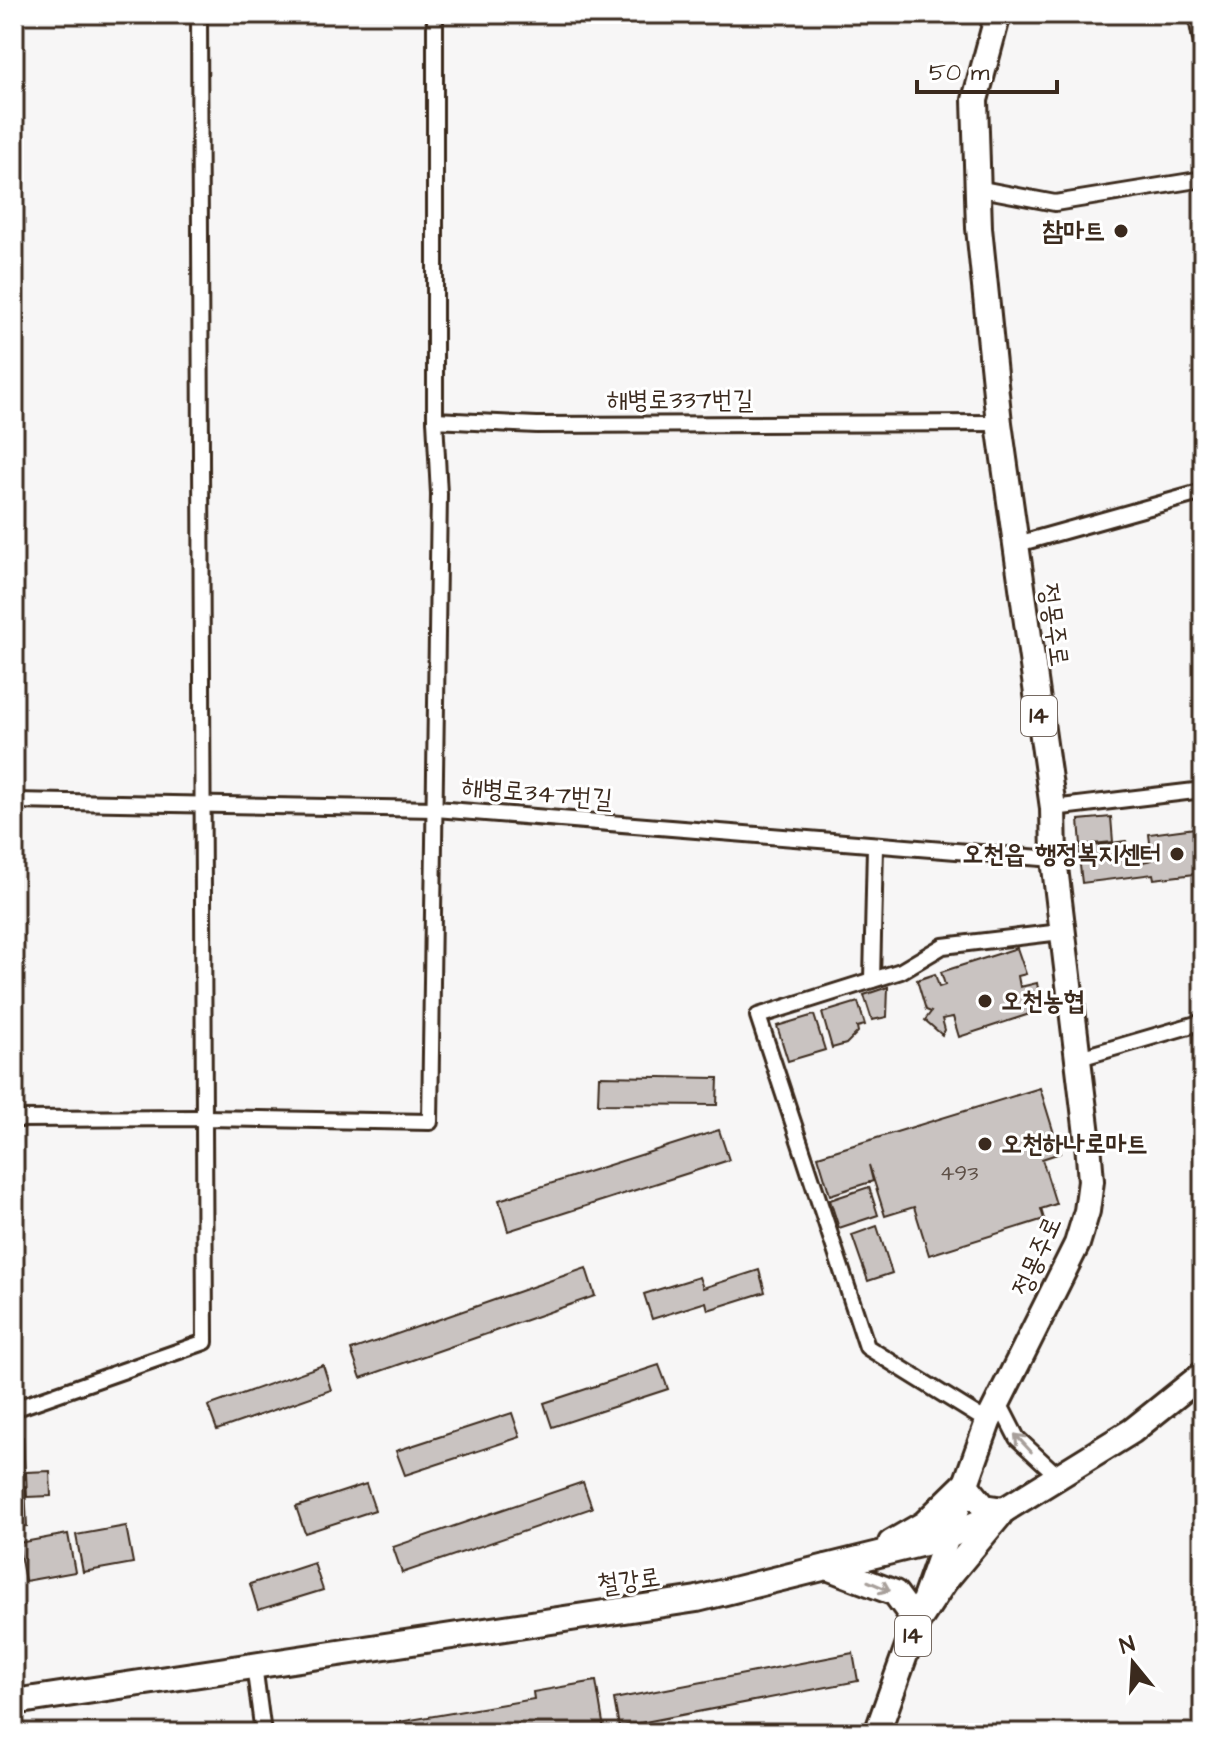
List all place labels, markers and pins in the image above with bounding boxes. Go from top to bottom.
place label: 참마트 [1042,213,1105,249]
marker: 참마트 [1112,222,1130,240]
place label: 오천읍 행정복지센터 [962,836,1161,872]
marker: 오천읍 행정복지센터 [1168,845,1186,863]
place label: 오천농협 [1001,983,1085,1019]
marker: 오천농협 [976,992,994,1010]
place label: 오천하나로마트 [1001,1126,1148,1162]
marker: 오천하나로마트 [976,1135,994,1153]

